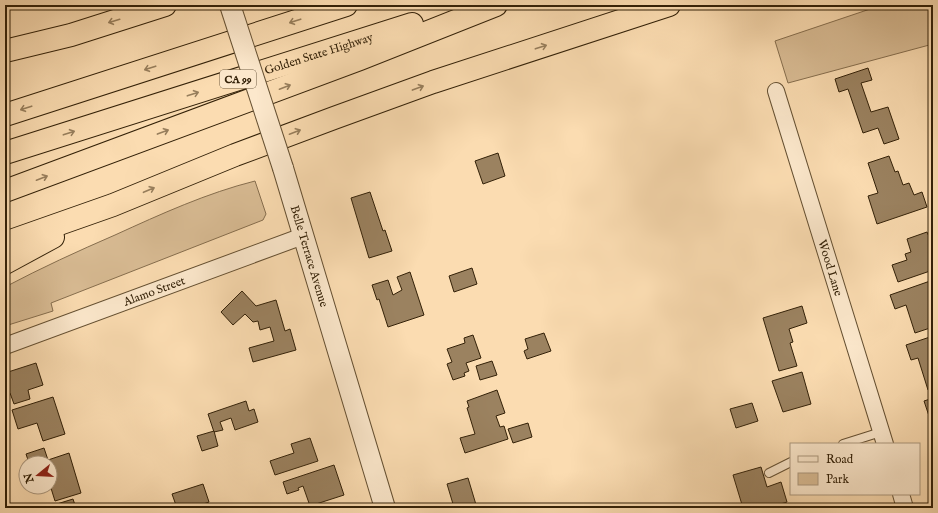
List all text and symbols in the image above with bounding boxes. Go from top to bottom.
one-way arrow [108,18,121,25]
one-way arrow [289,18,302,25]
street label: Golden State Highway [263,30,375,78]
one-way arrow [534,43,547,50]
one-way arrow [144,65,157,72]
road number: CA 99 [220,70,256,88]
one-way arrow [279,83,291,91]
one-way arrow [411,83,423,91]
one-way arrow [186,90,199,97]
one-way arrow [20,105,33,112]
one-way arrow [157,128,170,135]
one-way arrow [289,128,301,136]
one-way arrow [62,129,75,136]
one-way arrow [35,173,47,181]
one-way arrow [142,186,154,194]
street label: Belle Terrace Avenue [287,204,331,309]
street label: Wood Lane [814,238,846,299]
street label: Alamo Street [120,273,187,310]
legend [790,443,920,495]
text: Road [826,452,854,467]
north arrow [18,455,58,495]
text: N [21,471,38,485]
text: Park [826,472,849,487]

